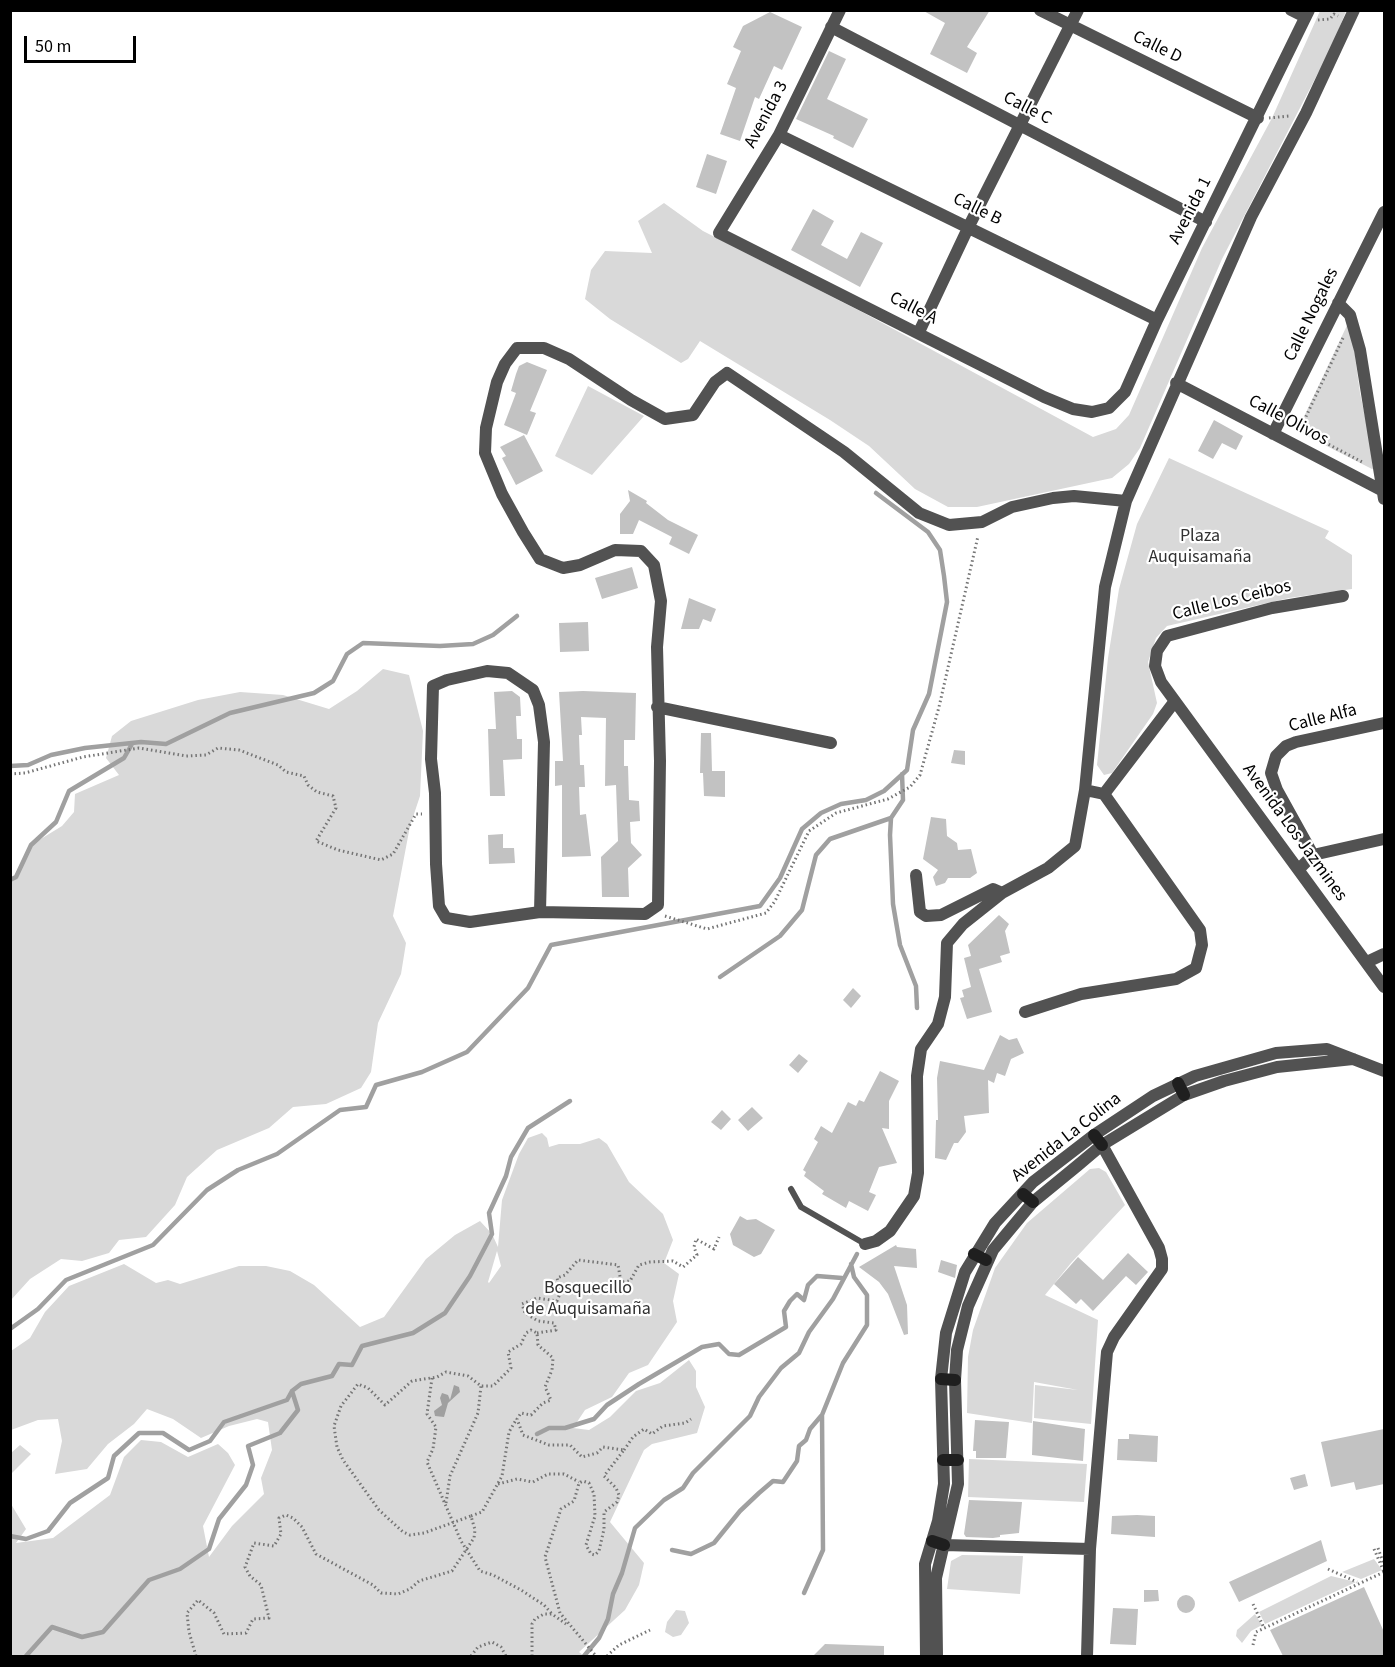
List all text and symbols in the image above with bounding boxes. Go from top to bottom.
scale bar [27,24,140,62]
street label: Calle D [1129,27,1185,69]
text: 50 m [35,34,71,59]
street label: Avenida 3 [740,78,794,152]
street label: Calle C [999,88,1055,130]
street label: Avenida 1 [1165,174,1217,248]
street label: Calle B [949,189,1005,231]
street label: Calle Nogales [1280,265,1344,365]
street label: Calle A [885,288,941,330]
street label: Calle Olivos [1244,391,1332,451]
park label: Plaza Auquisamaña [1148,526,1252,568]
street label: Calle Los Ceibos [1171,576,1293,626]
street label: Calle Alfa [1287,700,1359,738]
street label: Avenida Los Jazmines [1237,760,1351,906]
street label: Avenida La Colina [1008,1088,1126,1188]
park label: Bosquecillo de Auquisamaña [525,1278,651,1320]

